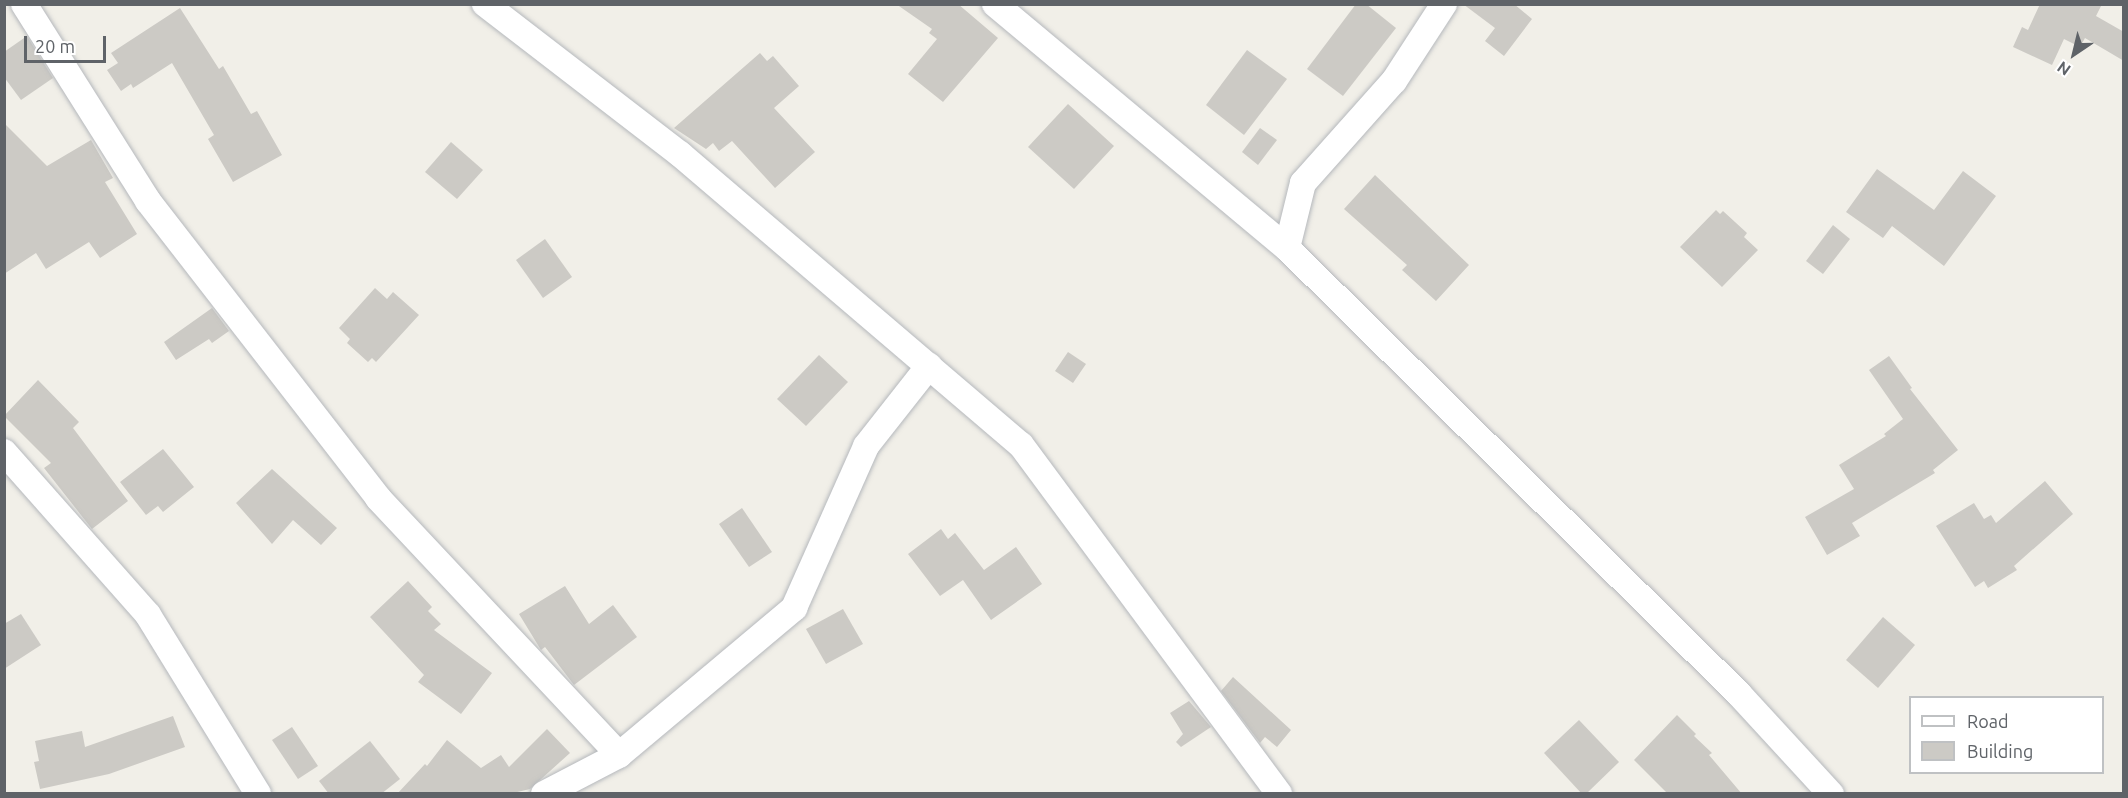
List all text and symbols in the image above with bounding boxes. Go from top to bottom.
scale bar [27,24,110,62]
north arrow [2044,24,2104,84]
text: 20 m [35,36,75,56]
text: N [2054,58,2074,80]
legend [1909,696,2104,774]
text: Road [1967,711,2009,731]
text: Building [1967,741,2033,761]

